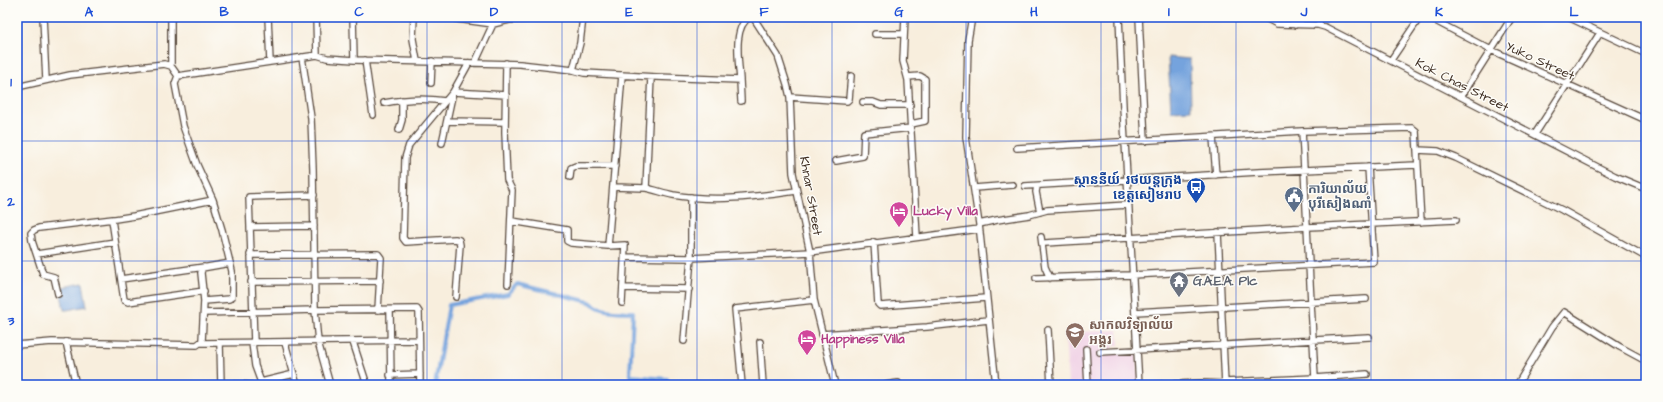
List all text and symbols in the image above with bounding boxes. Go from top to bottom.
text: A [85,3,94,21]
text: B [219,3,229,21]
text: C [354,3,364,21]
text: D [490,3,499,21]
text: E [625,3,633,21]
text: F [759,3,769,21]
text: G [894,3,904,21]
text: H [1030,3,1038,21]
text: I [1168,3,1170,21]
text: J [1300,3,1308,21]
text: K [1435,3,1443,21]
text: L [1569,3,1579,21]
street label: Yuko Street [1503,37,1578,85]
street label: Kok Chas Street [1412,54,1512,117]
text: 1 [10,73,12,91]
street label: Khnar Street [795,155,827,238]
place label: ស្ថាននីយ៍ រថយន្តក្រុង ខេត្តសៀមរាប [1073,171,1182,204]
bus stop icon: ស្ថាននីយ៍ រថយន្តក្រុង ខេត្តសៀមរាប [1185,176,1207,204]
place label: ការិយាល័យ បុរីសៀងណាំ [1308,180,1372,213]
public building icon: ការិយាល័យ បុរីសៀងណាំ [1283,185,1305,213]
text: 2 [6,193,15,211]
hotel icon: Lucky Villa [888,200,910,228]
place label: Lucky Villa [913,202,978,221]
temple icon: G.A.E.A. Plc [1168,270,1190,298]
place label: G.A.E.A. Plc [1193,272,1258,290]
text: 3 [7,312,15,330]
place label: សាកលវិទ្យាល័យ អង្គរ [1089,316,1173,349]
school or university icon: សាកលវិទ្យាល័យ អង្គរ [1064,321,1086,349]
hotel icon: Happiness Villa [796,328,818,356]
place label: Happiness Villa [821,330,905,349]

